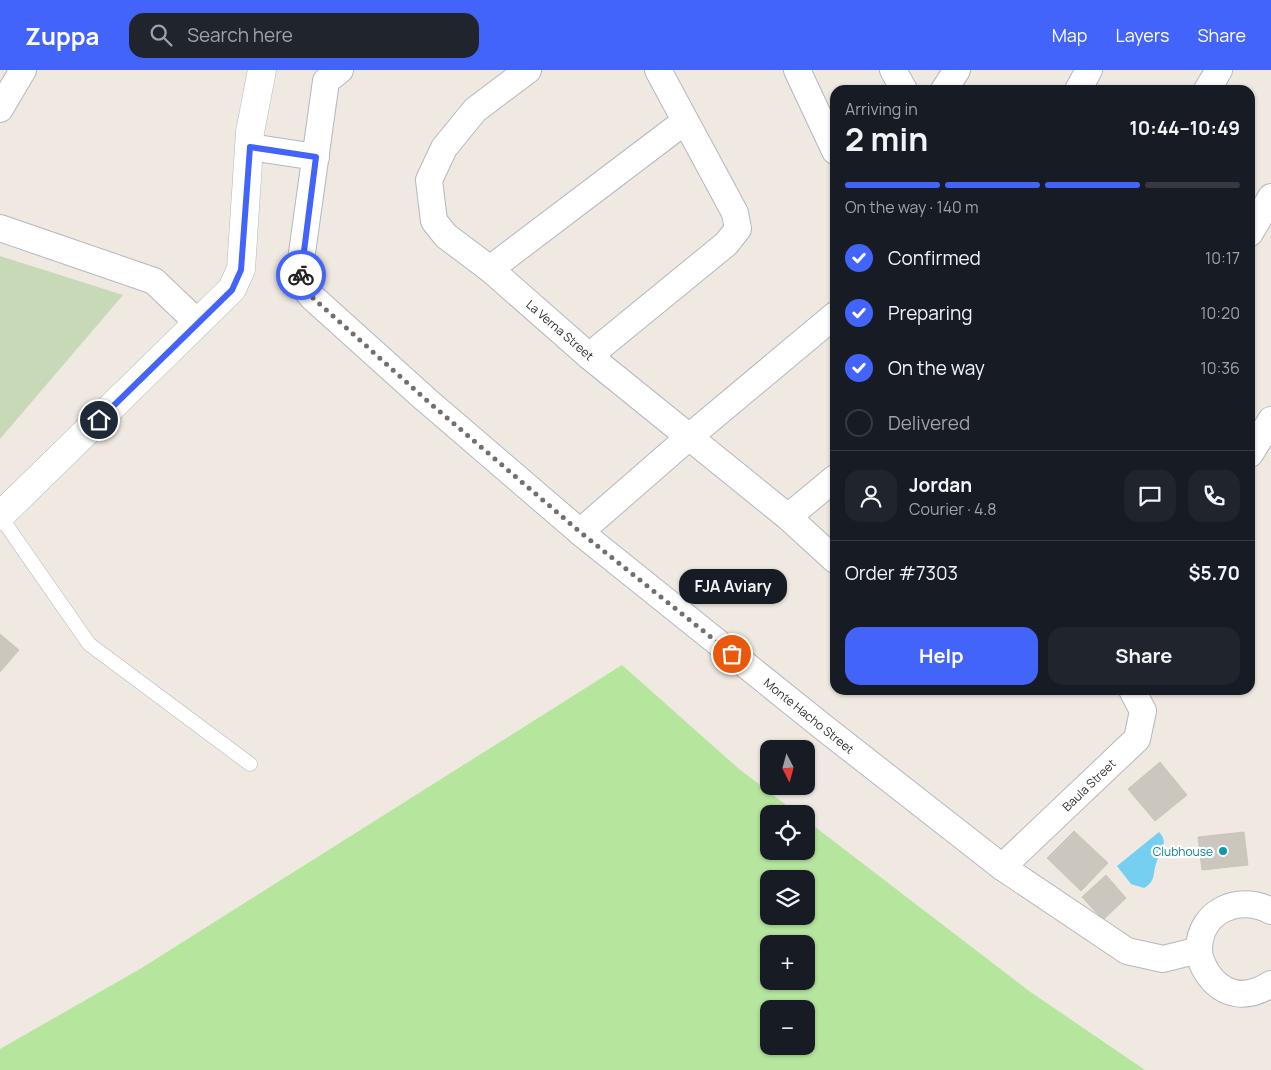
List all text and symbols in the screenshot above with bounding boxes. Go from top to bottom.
search box [129,13,479,58]
text: Zuppa [25,19,99,52]
icon: search [147,21,175,49]
text: Search here [187,22,293,48]
text: Map [1052,23,1087,47]
text: Layers [1115,23,1169,47]
text: Share [1197,23,1246,47]
text: Arriving in [845,98,918,120]
text: 10:44–10:49 [1129,115,1240,141]
text: 2 min [845,117,928,161]
text: On the way · 140 m [845,196,979,218]
icon: check [845,244,873,272]
text: Confirmed [888,245,981,271]
text: 10:17 [1205,247,1240,269]
courier [276,250,326,300]
icon: bike [287,261,315,289]
street label: La Verna Street [523,296,598,364]
icon: check [845,299,873,327]
text: Preparing [888,300,973,326]
text: 10:20 [1200,302,1240,324]
icon: check [845,354,873,382]
text: On the way [888,355,985,381]
text: 10:36 [1200,357,1240,379]
pin [78,399,120,441]
icon: home [85,406,113,434]
text: Delivered [888,410,970,436]
button: person [845,470,897,522]
button: chat [1124,470,1176,522]
button: phone [1188,470,1240,522]
text: Jordan [909,472,972,498]
text: Courier · 4.8 [909,498,997,520]
text: Order #7303 [845,560,958,586]
text: $5.70 [1189,560,1240,586]
callout: FJA Aviary [678,569,786,604]
text: FJA Aviary [694,575,772,597]
button: Help [845,627,1038,685]
button: Share [1048,627,1240,685]
pin [711,633,753,675]
icon: bag [718,640,746,668]
street label: Monte Hacho Street [760,674,858,758]
north arrow [760,740,815,795]
map controls [760,740,815,1055]
street label: Baula Street [1059,755,1120,815]
button: locate [760,805,815,860]
place label: Clubhouse [1153,843,1213,860]
marker: Clubhouse [1217,845,1229,857]
button: layers [760,870,815,925]
button: + [760,935,815,990]
button: − [760,1000,815,1055]

